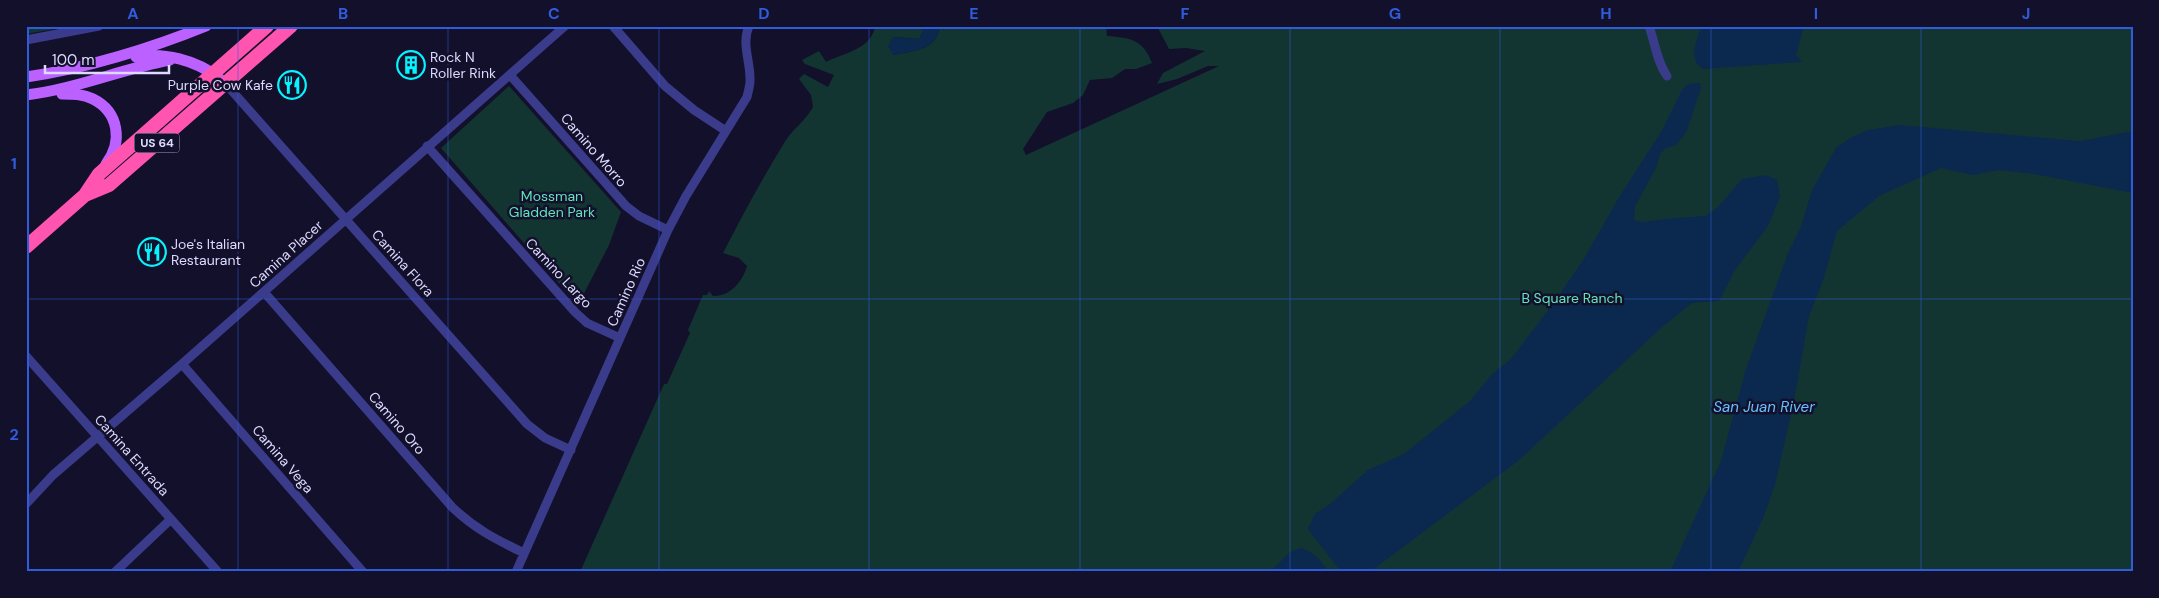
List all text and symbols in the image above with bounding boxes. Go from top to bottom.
text: A [127,3,139,24]
text: B [338,3,348,24]
text: C [548,3,560,24]
text: D [758,3,770,24]
text: E [969,3,979,24]
text: F [1181,3,1190,24]
text: G [1389,3,1401,24]
text: H [1600,3,1612,24]
text: I [1814,3,1818,24]
text: J [2022,3,2030,24]
scale bar [45,42,169,74]
place label: Rock N Roller Rink [430,48,496,82]
text: 100 m [52,50,95,70]
building icon: Rock N Roller Rink [396,50,426,80]
restaurant icon: Purple Cow Kafe [277,70,307,100]
place label: Purple Cow Kafe [168,76,273,94]
street label: Camino Morro [557,109,631,191]
road number: US 64 [134,134,180,152]
text: 1 [11,153,17,174]
park label: Mossman Gladden Park [509,187,595,221]
street label: Camina Placer [245,216,327,292]
street label: Camina Flora [368,226,438,300]
street label: Camino Largo [522,234,596,312]
place label: Joe's Italian Restaurant [171,235,245,269]
restaurant icon: Joe's Italian Restaurant [137,237,167,267]
street label: Camino Rio [603,255,649,329]
park label: B Square Ranch [1521,289,1623,307]
street label: Camino Oro [365,388,429,458]
water label: San Juan River [1713,397,1815,417]
street label: Camina Entrada [91,411,173,499]
street label: Camina Vega [248,421,318,497]
text: 2 [9,424,19,445]

